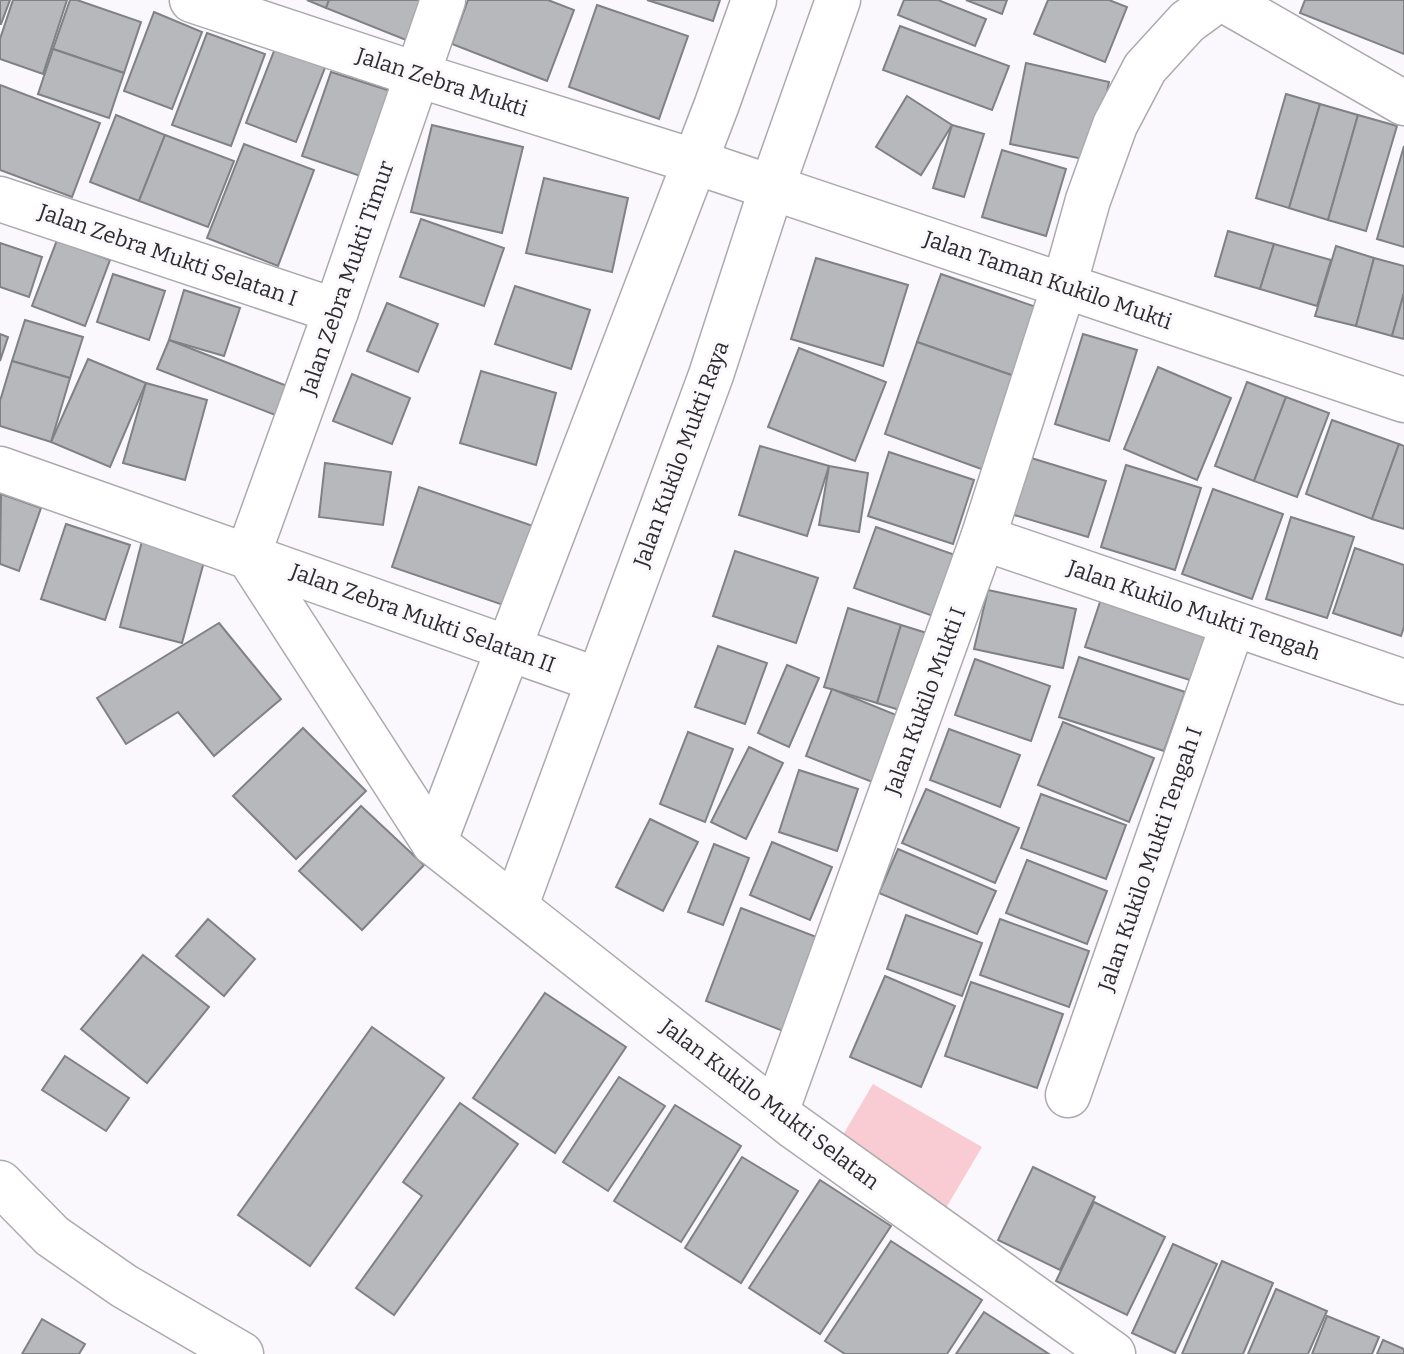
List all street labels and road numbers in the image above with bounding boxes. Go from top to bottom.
street label: Jalan Zebra Mukti [352,41,532,123]
street label: Jalan Zebra Mukti Timur [294,157,400,400]
street label: Jalan Zebra Mukti Selatan I [34,198,301,312]
street label: Jalan Taman Kukilo Mukti [919,224,1176,335]
street label: Jalan Kukilo Mukti Raya [627,337,735,572]
street label: Jalan Kukilo Mukti Tengah [1063,554,1324,666]
street label: Jalan Zebra Mukti Selatan II [286,557,559,679]
street label: Jalan Kukilo Mukti I [878,603,972,800]
street label: Jalan Kukilo Mukti Tengah I [1092,723,1208,996]
street label: Jalan Kukilo Mukti Selatan [655,1012,885,1195]

